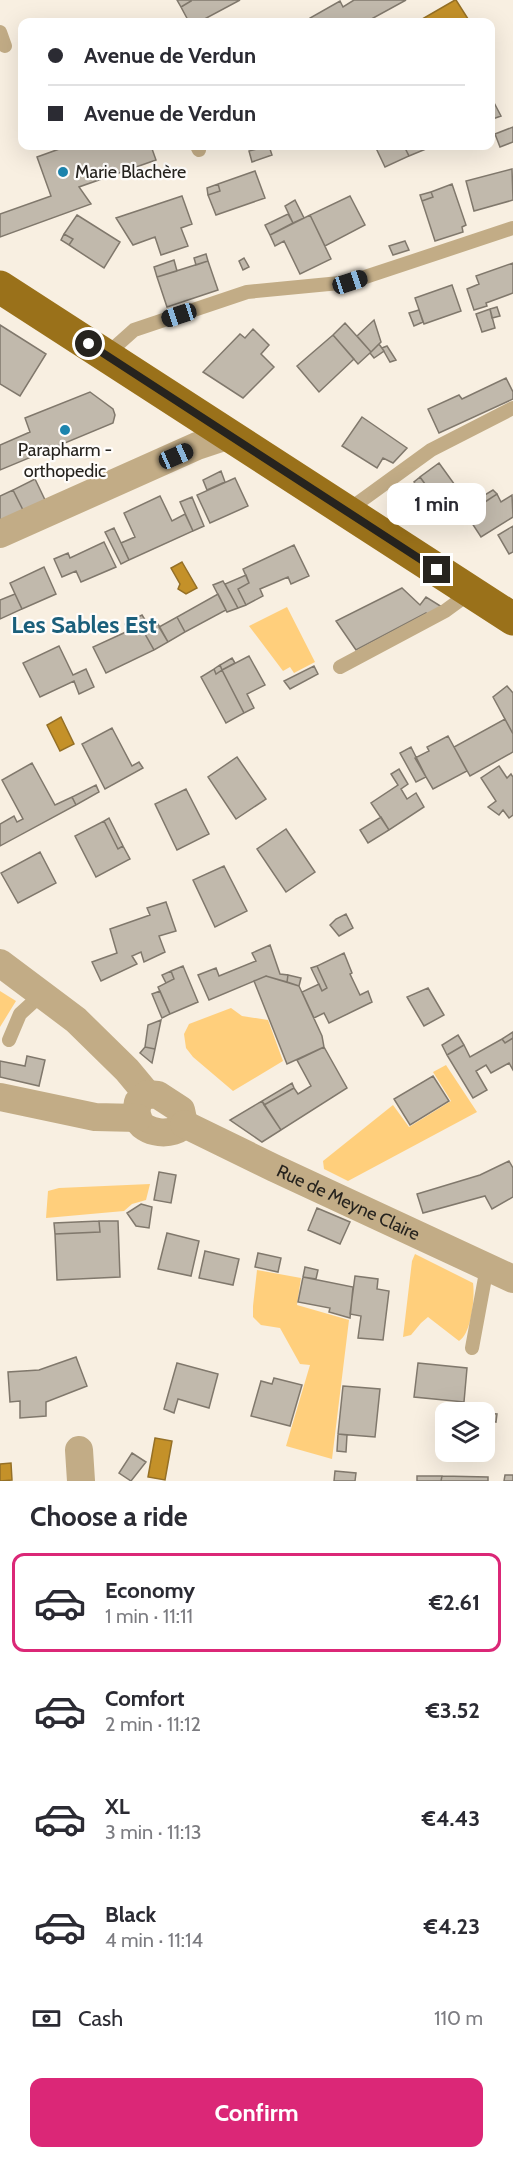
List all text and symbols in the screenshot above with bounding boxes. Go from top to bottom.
text: Avenue de Verdun [84,42,256,69]
text: Avenue de Verdun [84,100,256,127]
place label: Marie Blachère [75,161,186,183]
marker: Marie Blachère [56,165,70,179]
car [330,268,370,296]
car [159,301,199,329]
route start [75,330,102,357]
marker: Parapharm - orthopedic [58,423,72,437]
place label: Parapharm - orthopedic [18,439,112,482]
car [156,440,196,472]
callout: 1 min [388,483,486,525]
text: 1 min [414,492,459,516]
route end [423,556,450,583]
district label: Les Sables Est [11,610,157,639]
street label: Rue de Meyne Claire [273,1160,423,1245]
map controls [435,1402,495,1462]
button: layers [435,1402,495,1462]
text: Choose a ride [30,1500,188,1533]
icon: car [33,1576,87,1630]
text: Economy [105,1577,195,1604]
text: €2.61 [429,1589,480,1616]
text: 1 min · 11:11 [105,1604,193,1628]
icon: car [33,1684,87,1738]
text: Comfort [105,1685,184,1712]
text: €3.52 [426,1697,480,1724]
text: 2 min · 11:12 [105,1712,201,1736]
icon: car [33,1792,87,1846]
text: XL [105,1793,130,1820]
text: €4.43 [422,1805,480,1832]
text: 3 min · 11:13 [105,1820,202,1844]
icon: car [33,1900,87,1954]
text: Black [105,1901,156,1928]
text: €4.23 [424,1913,480,1940]
text: 4 min · 11:14 [105,1928,203,1952]
icon: cash [30,2002,63,2035]
text: Cash [78,2005,123,2032]
text: 110 m [434,2006,483,2030]
button: Confirm [30,2078,483,2147]

